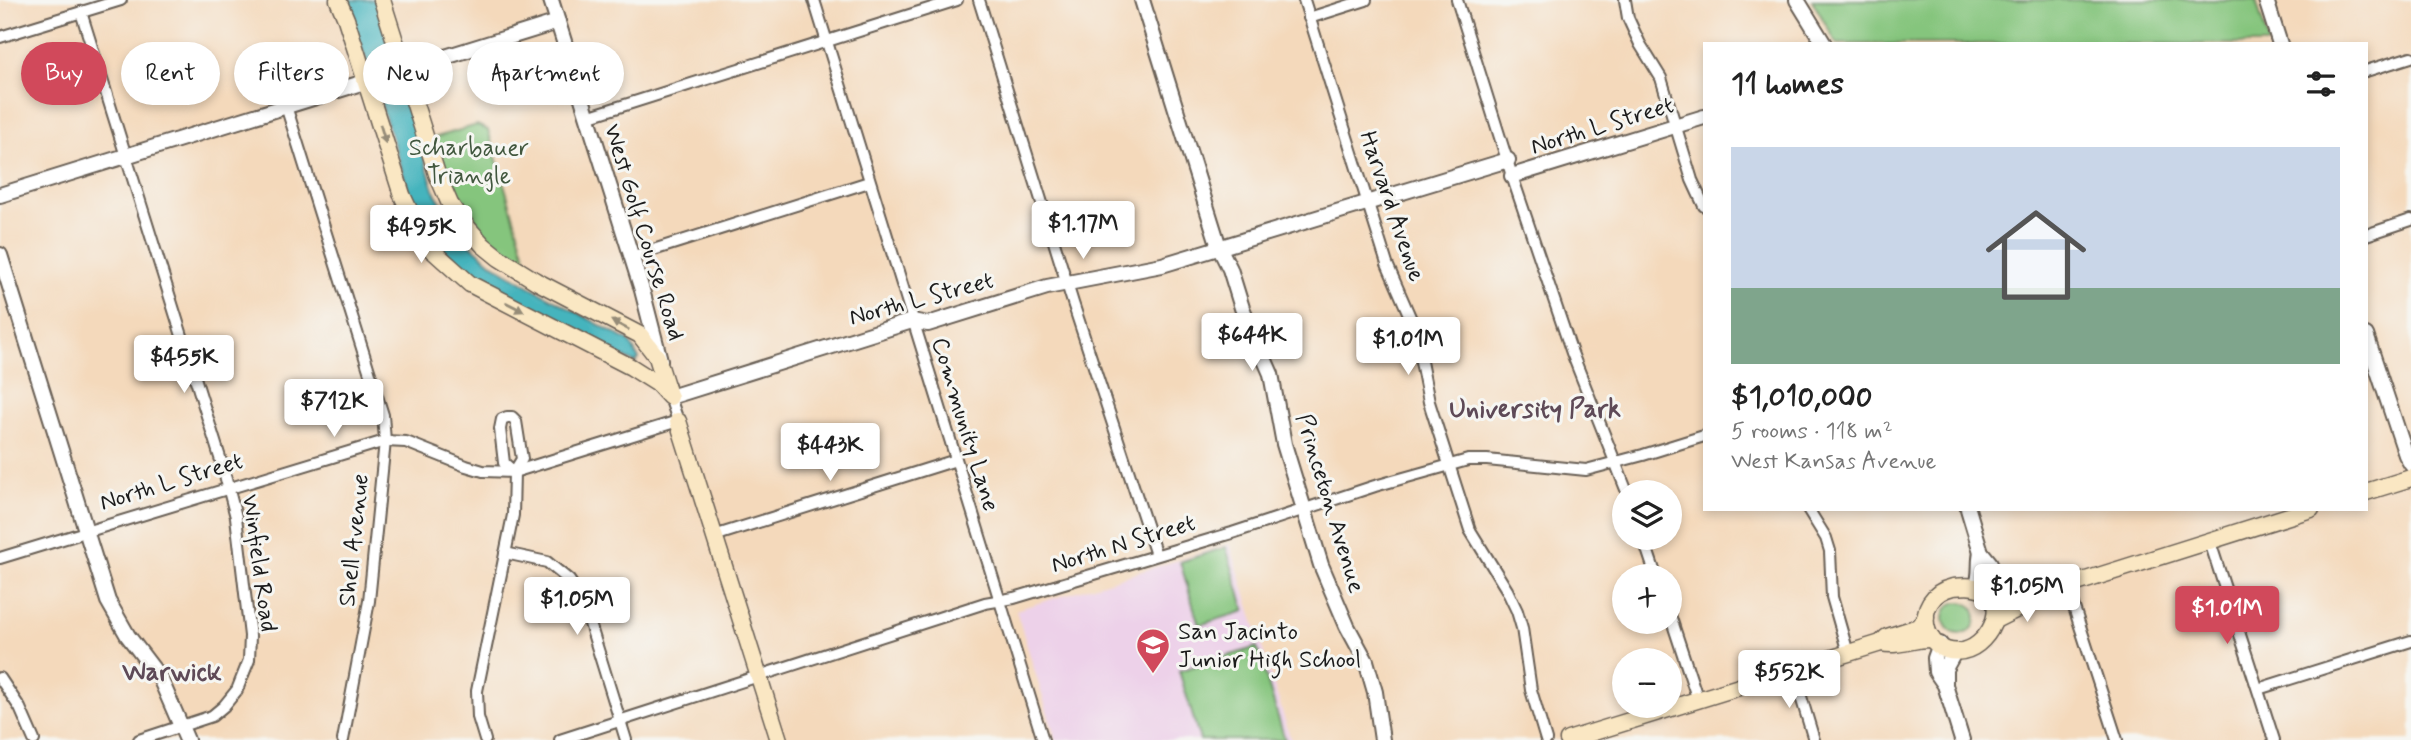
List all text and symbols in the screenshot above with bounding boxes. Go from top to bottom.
chip: Buy [21,42,107,105]
chip: Rent [121,42,220,105]
chip: Filters [234,42,349,105]
chip: New [363,42,453,105]
chip: Apartment [467,42,624,105]
text: 11 homes [1731,65,1844,104]
icon: filters [2302,65,2340,103]
street label: North L Street [1527,90,1678,163]
street label: West Golf Course Road [596,120,691,345]
one-way arrow [378,124,388,145]
street label: Harvard Avenue [1351,127,1432,286]
park label: Scharbauer Triangle [409,133,529,192]
icon: home [1973,192,2099,318]
pin: $1.17M [1026,202,1140,261]
pin: $495K [372,205,470,265]
text: $1.17M [1048,209,1118,239]
text: $495K [386,213,456,243]
street label: North L Street [846,265,997,334]
one-way arrow [505,301,525,312]
pin: $644K [1203,314,1301,373]
pin: $1.01M [1351,318,1465,377]
one-way arrow [609,319,629,331]
text: $644K [1217,321,1287,351]
text: $1.01M [1372,325,1444,355]
street label: Community Lane [923,334,1006,515]
pin: $455K [135,336,233,395]
text: $455K [150,343,218,373]
text: $1,010,000 [1731,378,1873,417]
pin: $712K [285,380,383,439]
text: $712K [300,387,368,417]
district label: University Park [1449,393,1621,427]
street label: Princeton Avenue [1288,410,1372,597]
text: 5 rooms · 118 m² [1731,417,1893,447]
pin: $443K [781,424,879,483]
text: $443K [797,431,863,461]
street label: North L Street [96,446,247,519]
text: West Kansas Avenue [1731,447,1936,477]
street label: Shell Avenue [332,472,377,608]
map controls [1612,480,1682,718]
button: layers [1612,480,1682,550]
street label: Winfield Road [234,493,283,634]
street label: North N Street [1048,508,1199,581]
button: + [1612,564,1682,634]
pin: $1.05M [1970,564,2084,624]
text: $1.05M [1990,572,2064,602]
pin: $1.05M [520,578,634,637]
text: $1.05M [540,585,614,615]
pin: $1.01M [2170,586,2284,646]
text: $1.01M [2191,594,2263,624]
place label: San Jacinto Junior High School [1178,617,1361,679]
school or university icon: San Jacinto Junior High School [1134,626,1172,675]
button: − [1612,648,1682,718]
pin: $552K [1740,650,1838,710]
district label: Warwick [121,656,222,690]
text: $552K [1754,658,1824,688]

